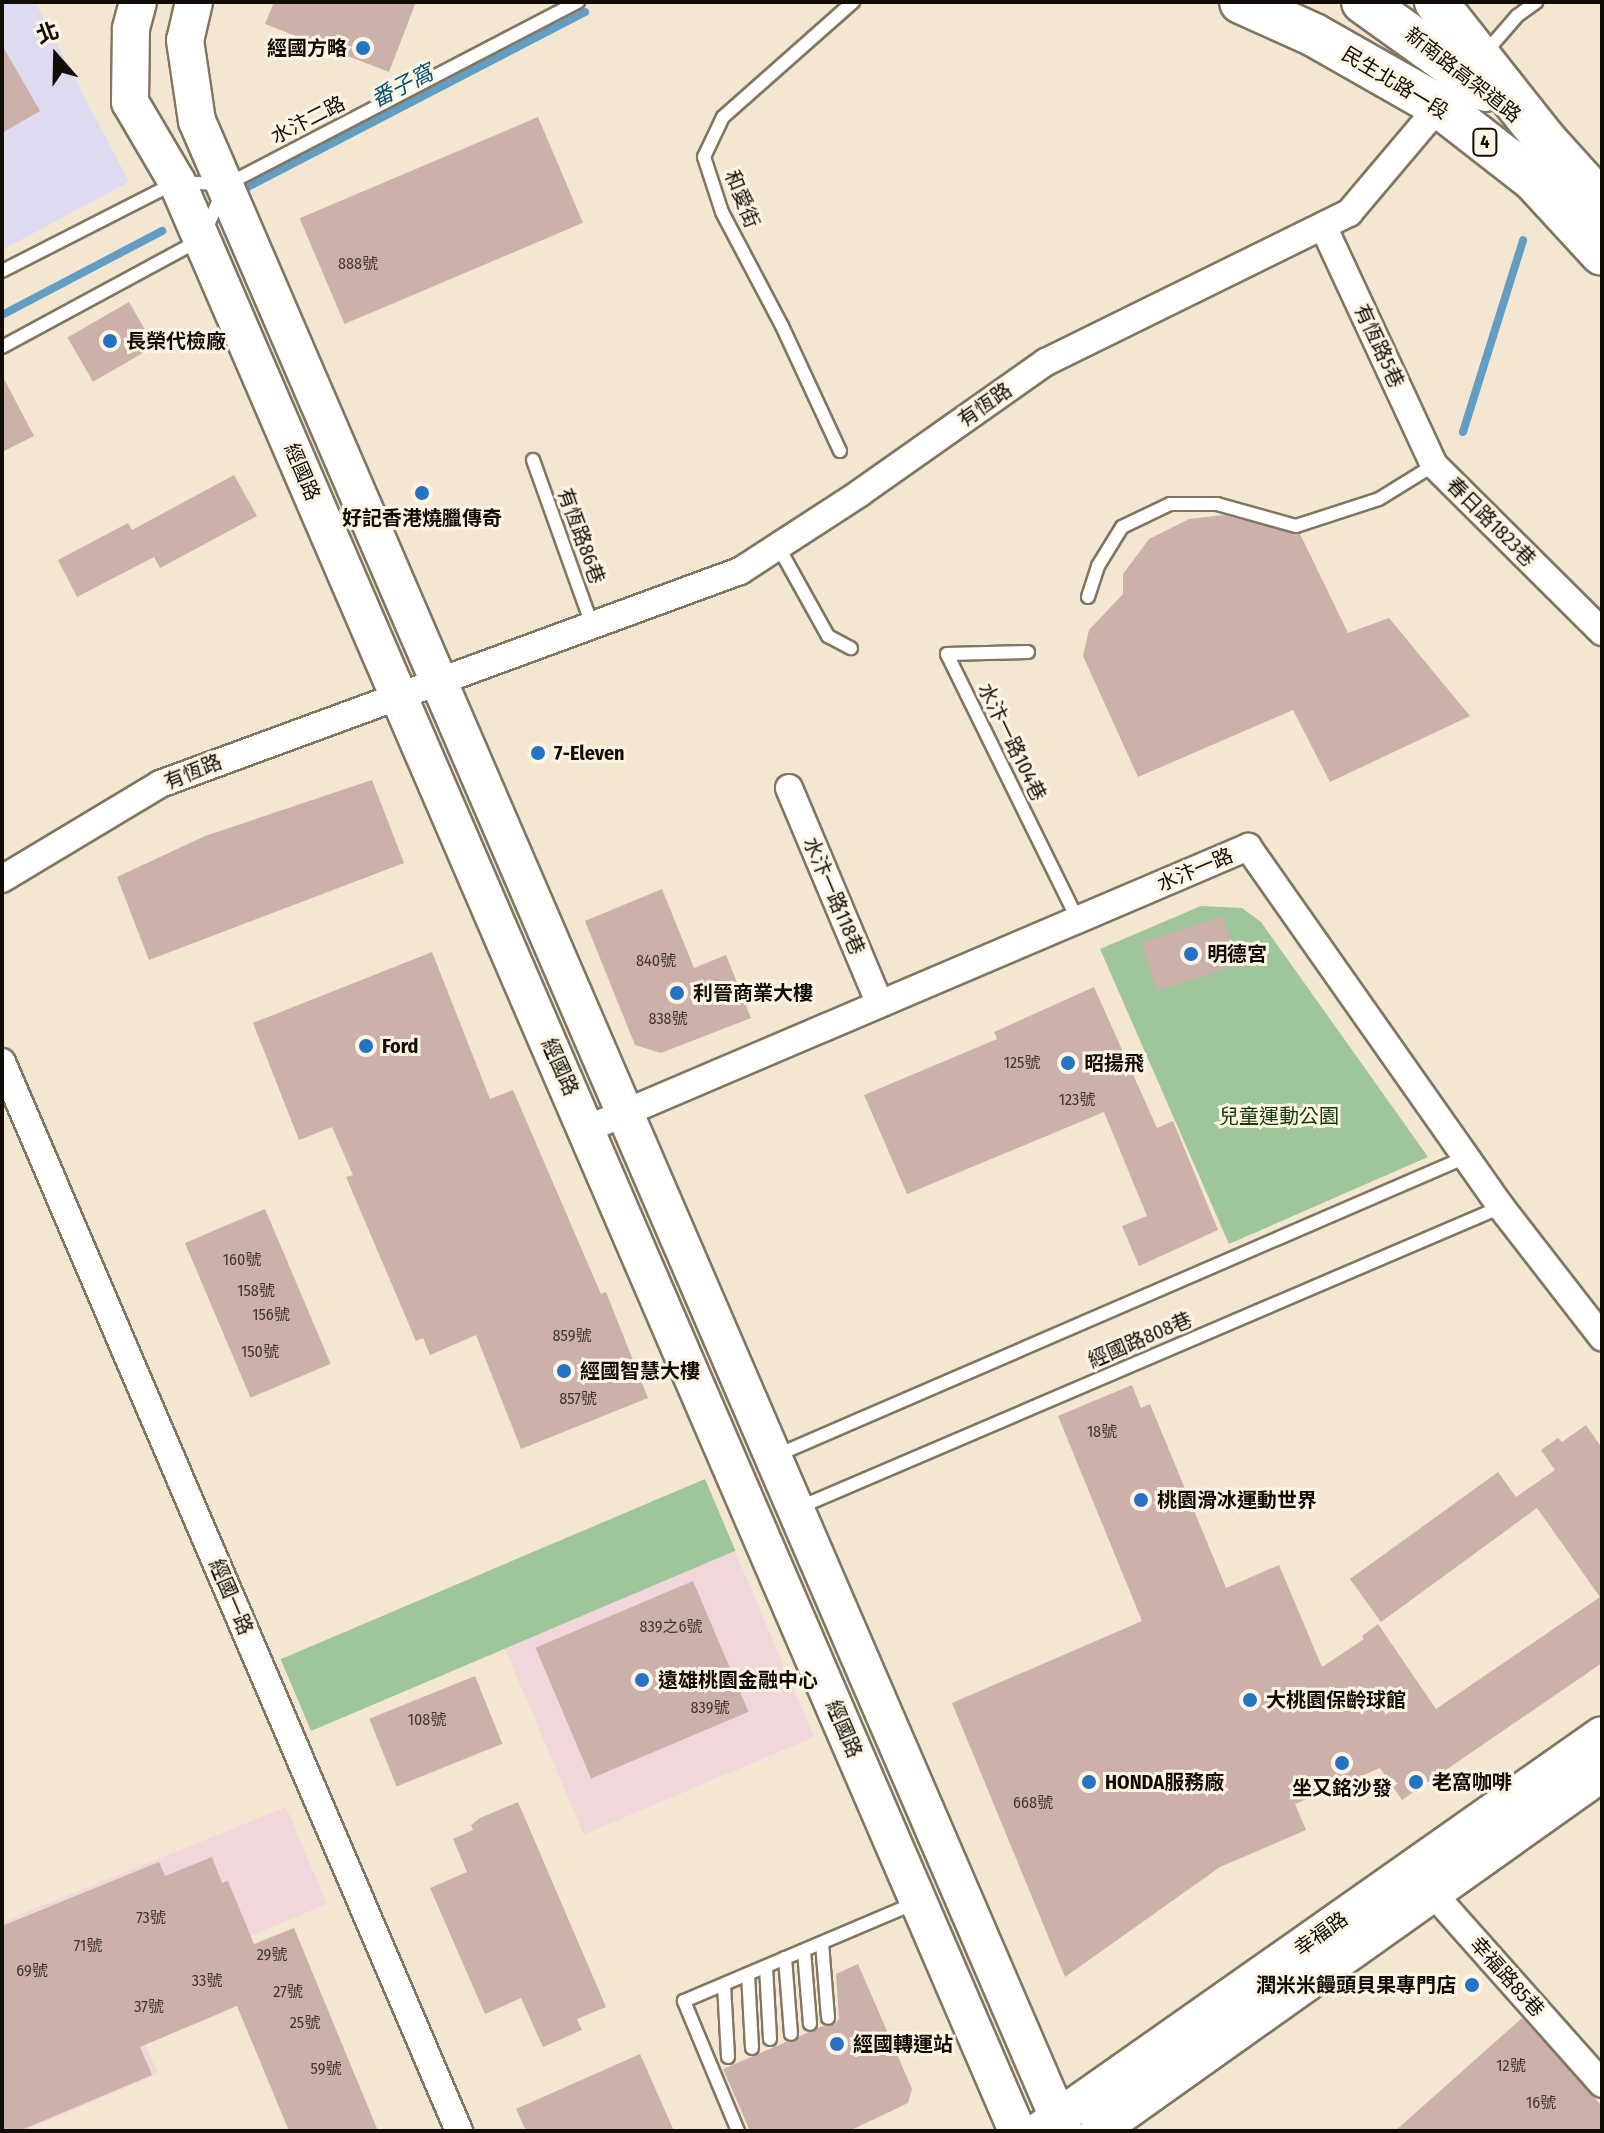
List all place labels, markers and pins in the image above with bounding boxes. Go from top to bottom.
place label: 經國方略 [267,36,347,60]
marker: 經國方略 [354,39,372,57]
place label: 長榮代檢廠 [126,329,226,353]
marker: 長榮代檢廠 [101,332,119,350]
marker: 好記香港燒臘傳奇 [413,484,431,502]
place label: 好記香港燒臘傳奇 [342,506,502,530]
place label: 7-Eleven [554,741,625,765]
marker: 7-Eleven [529,744,547,762]
place label: 明德宮 [1207,942,1267,966]
marker: 明德宮 [1182,945,1200,963]
place label: 利晉商業大樓 [693,981,813,1005]
marker: 利晉商業大樓 [668,984,686,1002]
place label: Ford [382,1034,418,1058]
marker: Ford [357,1037,375,1055]
place label: 昭揚飛 [1084,1051,1144,1075]
marker: 昭揚飛 [1059,1054,1077,1072]
place label: 經國智慧大樓 [580,1359,700,1383]
marker: 經國智慧大樓 [555,1362,573,1380]
place label: 桃園滑冰運動世界 [1157,1488,1317,1512]
marker: 桃園滑冰運動世界 [1132,1491,1150,1509]
place label: 遠雄桃園金融中心 [658,1668,818,1692]
marker: 遠雄桃園金融中心 [633,1671,651,1689]
place label: 大桃園保齡球館 [1266,1688,1406,1712]
marker: 大桃園保齡球館 [1241,1691,1259,1709]
marker: 坐又銘沙發 [1333,1754,1351,1772]
place label: HONDA服務廠 [1105,1770,1224,1794]
place label: 老窩咖啡 [1432,1770,1512,1794]
marker: HONDA服務廠 [1080,1773,1098,1791]
marker: 老窩咖啡 [1407,1773,1425,1791]
place label: 坐又銘沙發 [1292,1776,1392,1800]
place label: 潤米米饅頭貝果專門店 [1256,1973,1456,1997]
marker: 潤米米饅頭貝果專門店 [1463,1976,1481,1994]
place label: 經國轉運站 [853,2032,953,2056]
marker: 經國轉運站 [828,2035,846,2053]

